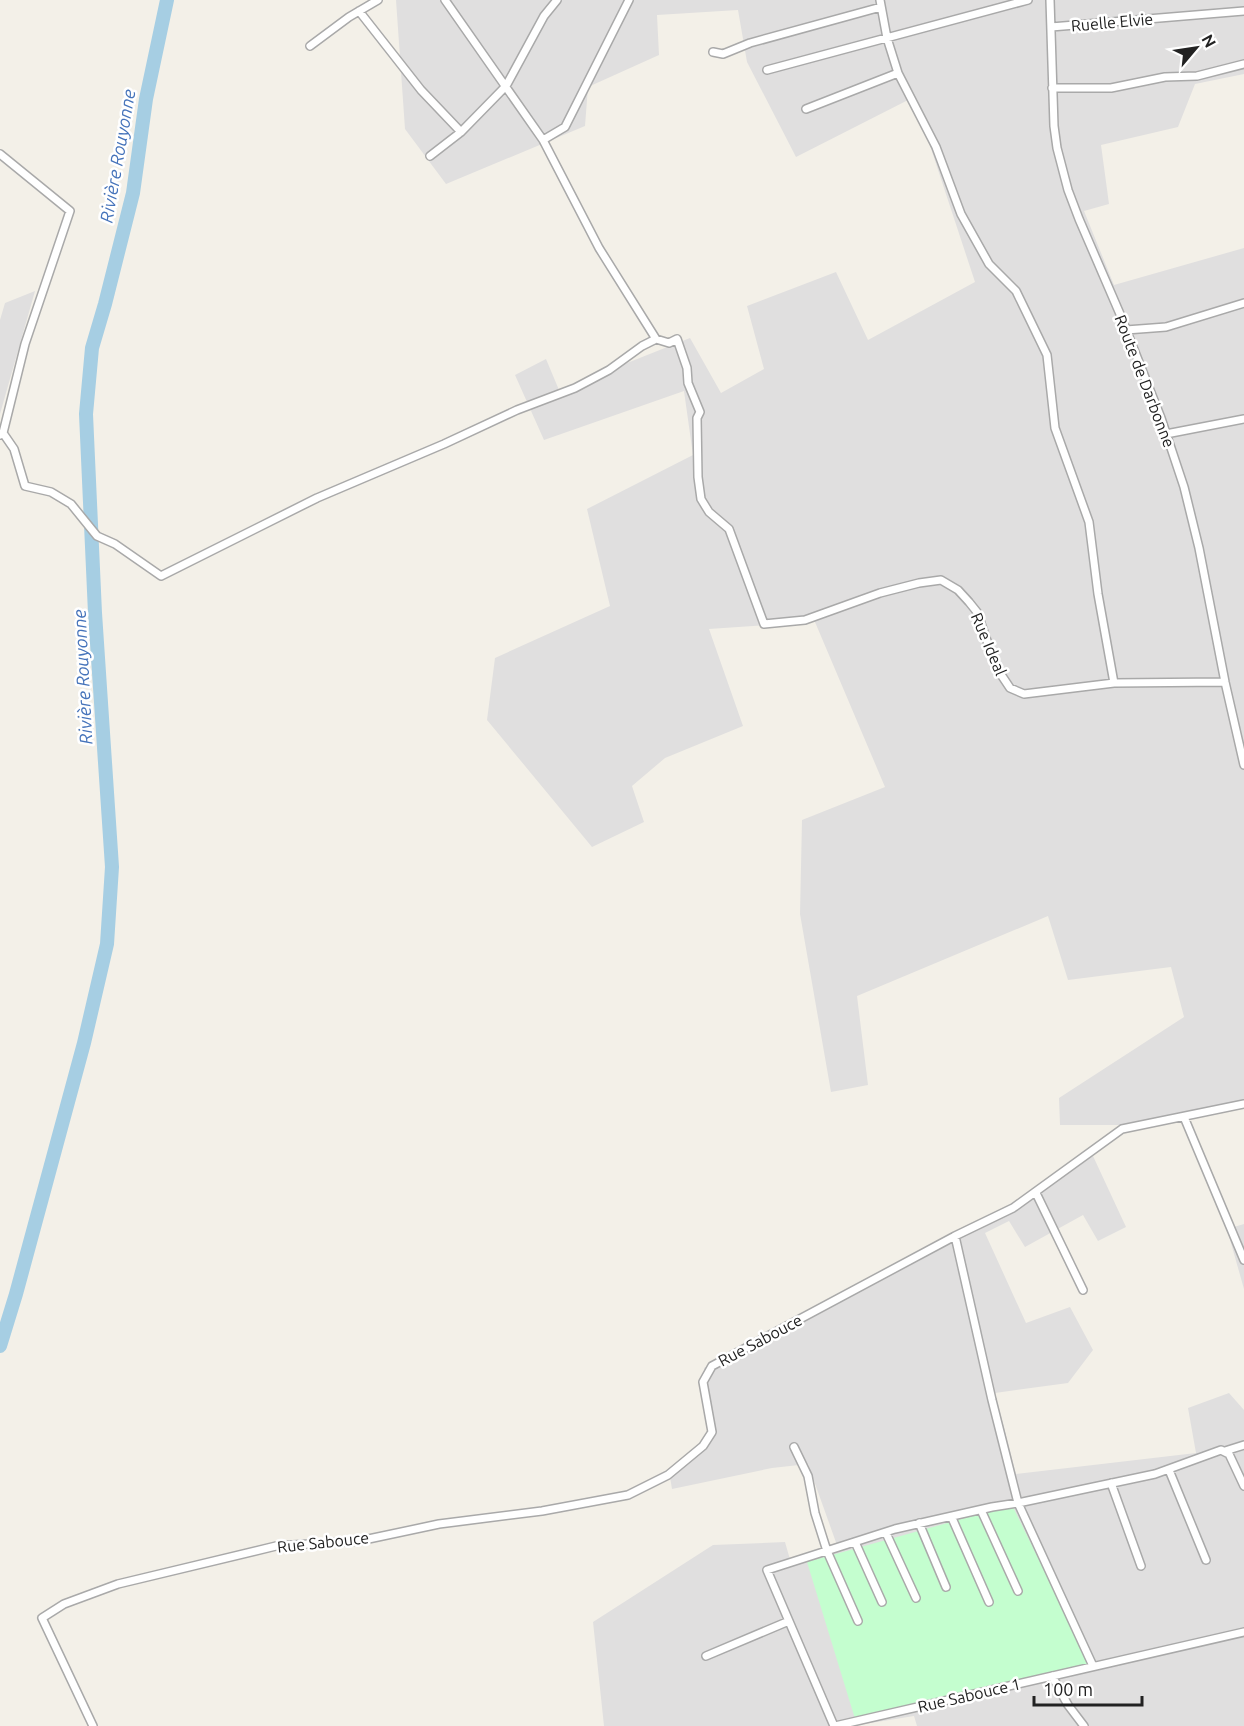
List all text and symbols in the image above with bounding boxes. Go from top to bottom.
street label: Ruelle Elvie [1070,9,1154,35]
north arrow [1166,18,1226,78]
text: N [1198,31,1220,50]
water label: Rivière Rouyonne [95,87,139,224]
street label: Route de Darbonne [1111,312,1179,450]
water label: Rivière Rouyonne [68,609,96,745]
street label: Rue Ideal [968,610,1010,678]
street label: Rue Sabouce [715,1310,805,1370]
street label: Rue Sabouce [276,1528,370,1556]
scale bar [1034,1669,1142,1707]
street label: Rue Sabouce 1 [916,1674,1022,1716]
text: 100 m [1043,1679,1093,1699]

